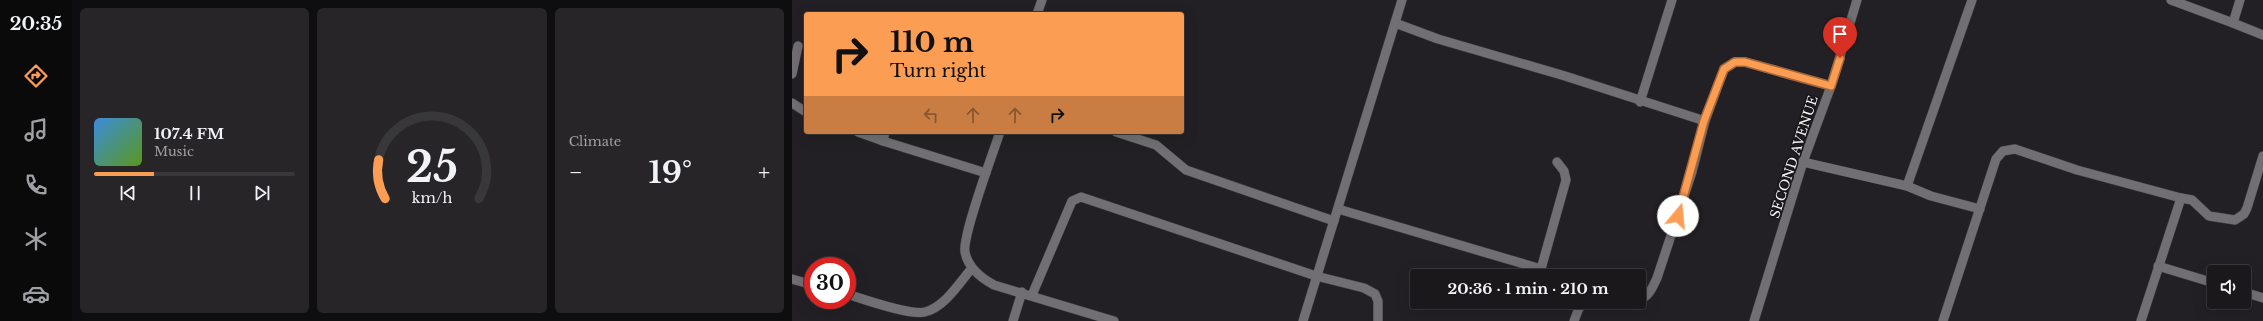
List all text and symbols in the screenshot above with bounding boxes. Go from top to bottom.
text: 20:35 [10,13,62,35]
pin [1823,17,1857,58]
icon: arrive [1829,23,1851,45]
text: 110 m [890,25,974,60]
icon: right [824,28,876,80]
text: Turn right [890,60,986,82]
icon: directions [22,62,50,90]
street label: SECOND AVENUE [1766,94,1822,220]
icon: left [920,104,942,126]
icon: ahead [962,104,984,126]
icon: ahead [1004,104,1026,126]
icon: right [1046,104,1068,126]
icon: music [22,116,50,144]
text: 107.4 FM [154,124,224,143]
text: Climate [569,133,621,150]
text: 25 [406,141,458,192]
text: Music [154,143,194,160]
text: 19° [649,154,692,191]
text: − [569,159,583,186]
text: + [758,159,770,186]
icon: phone [22,171,50,199]
icon: previous [117,182,139,204]
icon: pause [184,182,206,204]
icon: next [251,182,273,204]
text: km/h [412,188,452,206]
position arrow [1657,195,1699,237]
icon: climate [22,225,50,253]
speed limit sign: 30 [804,257,856,309]
map controls [2207,265,2251,309]
button: sound [2207,265,2251,309]
text: 20:36 · 1 min · 210 m [1447,279,1609,298]
icon: car [22,280,50,308]

